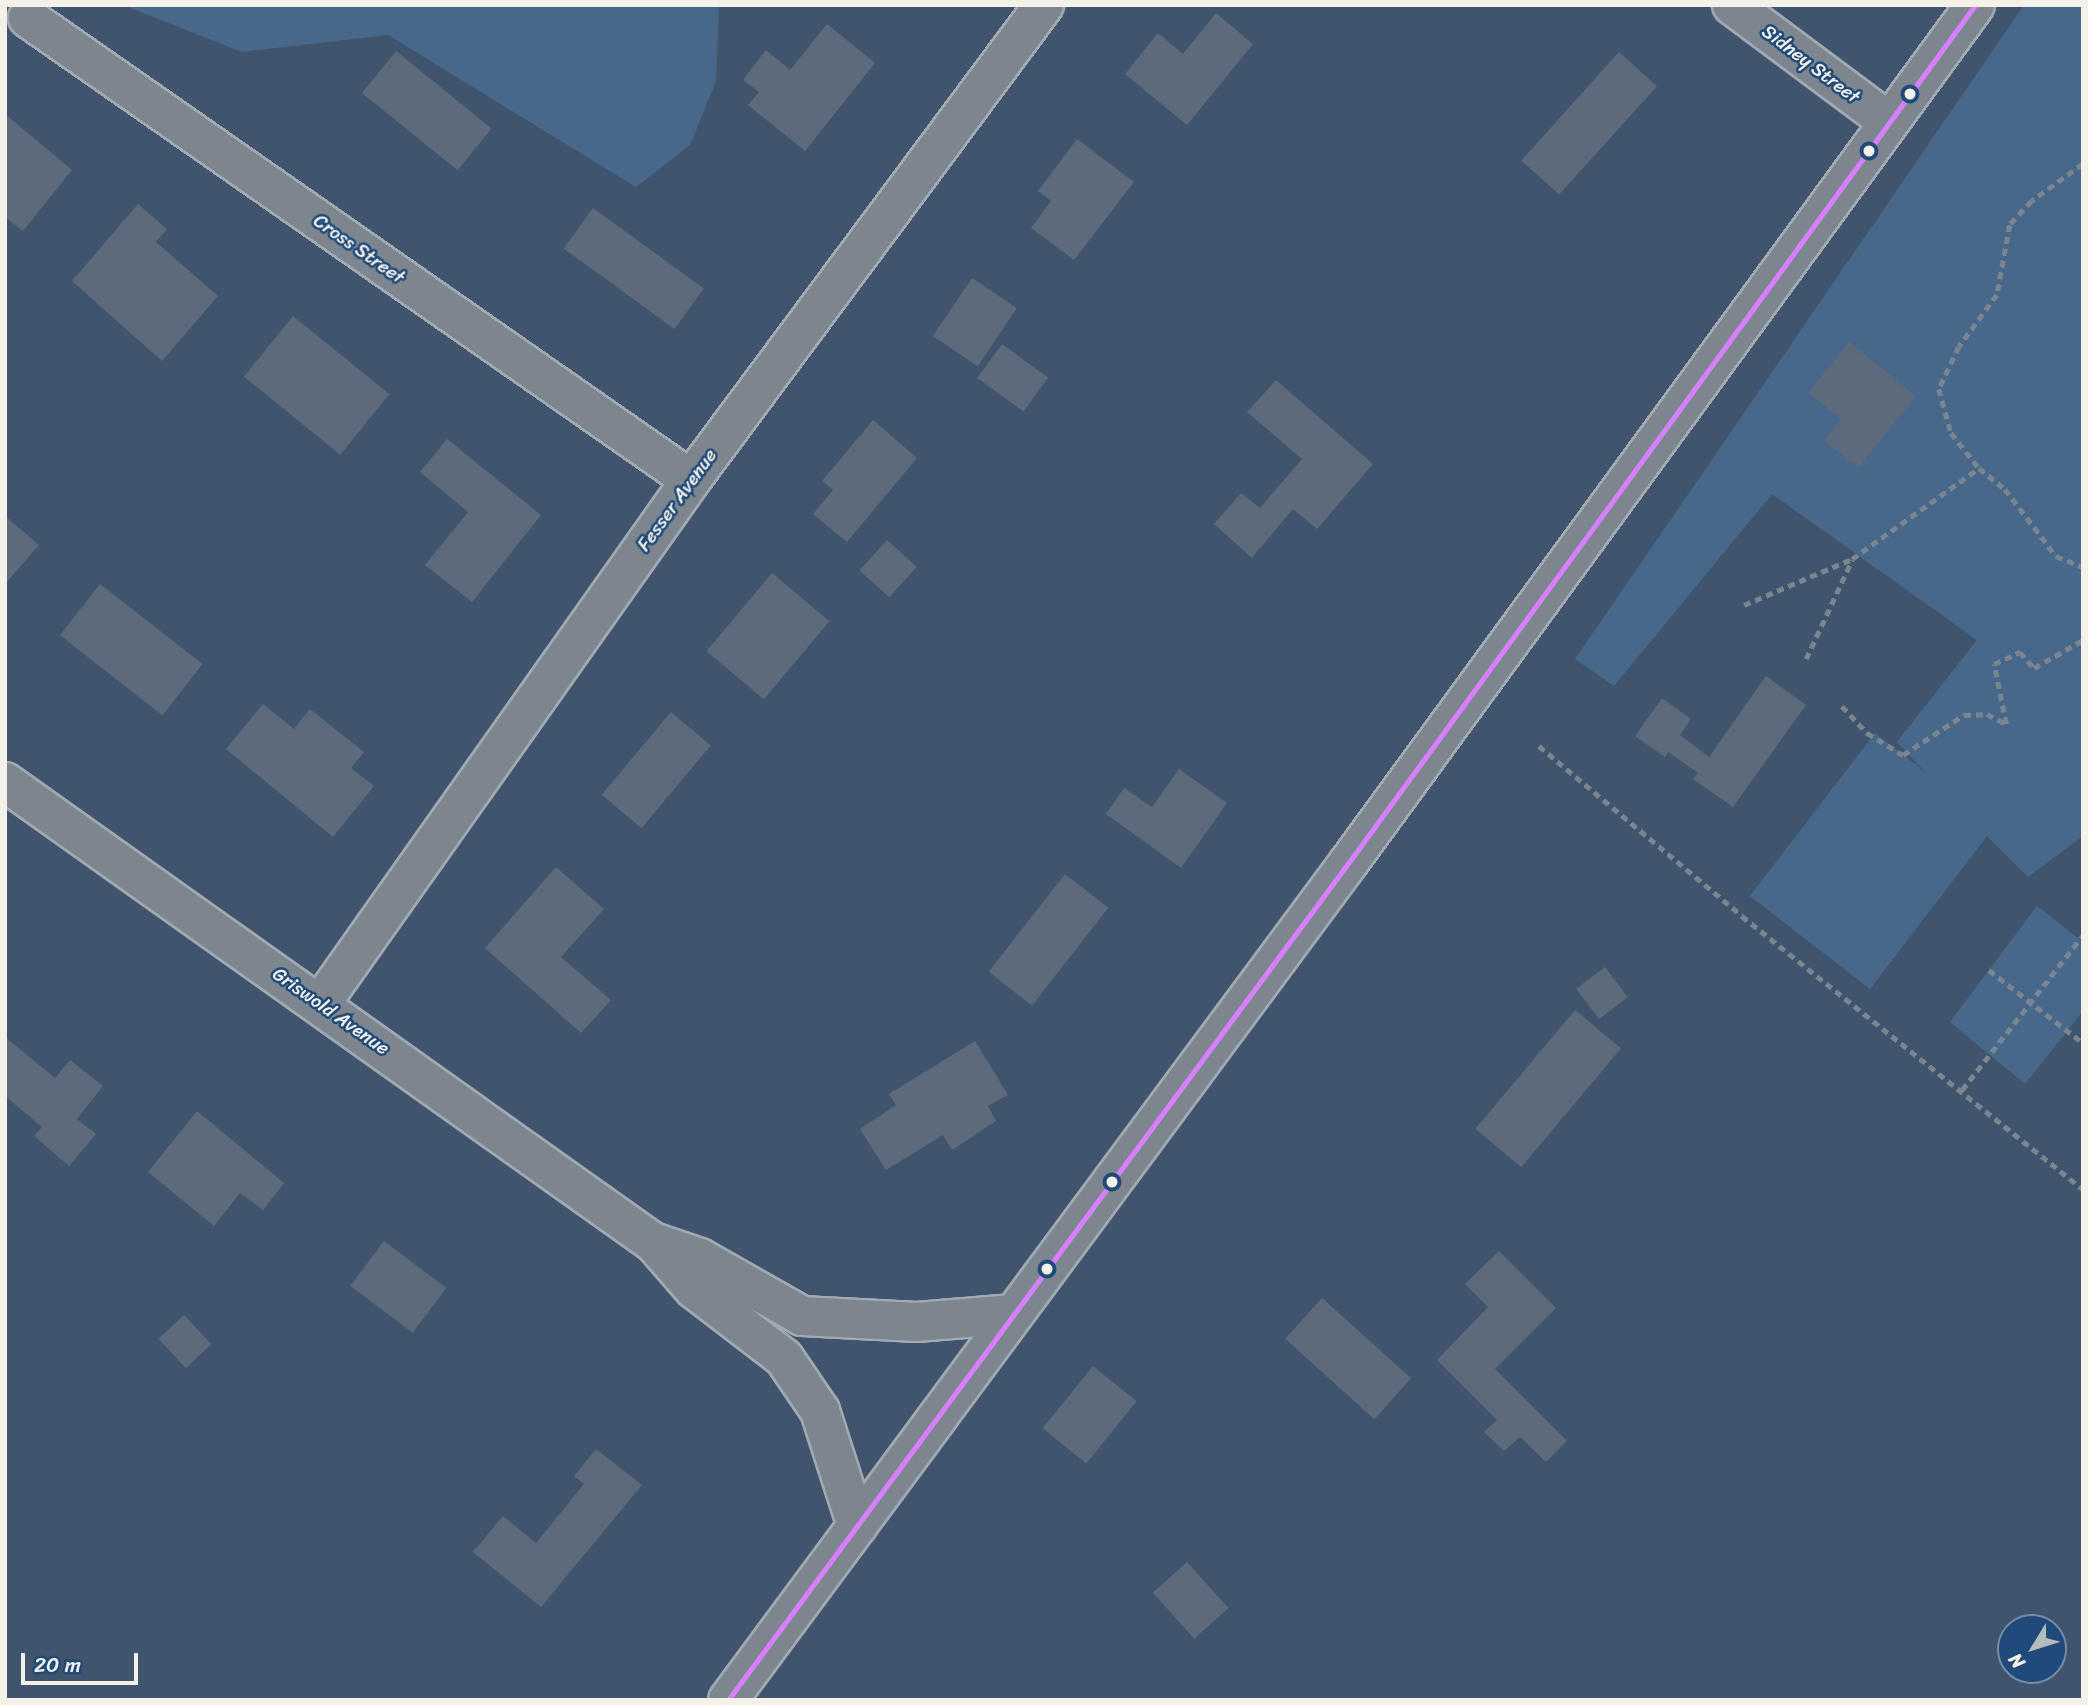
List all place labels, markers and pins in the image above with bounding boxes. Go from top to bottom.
unlabelled marker [1903,87,1917,101]
unlabelled marker [1862,144,1876,158]
unlabelled marker [1105,1175,1119,1189]
unlabelled marker [1040,1262,1054,1276]

